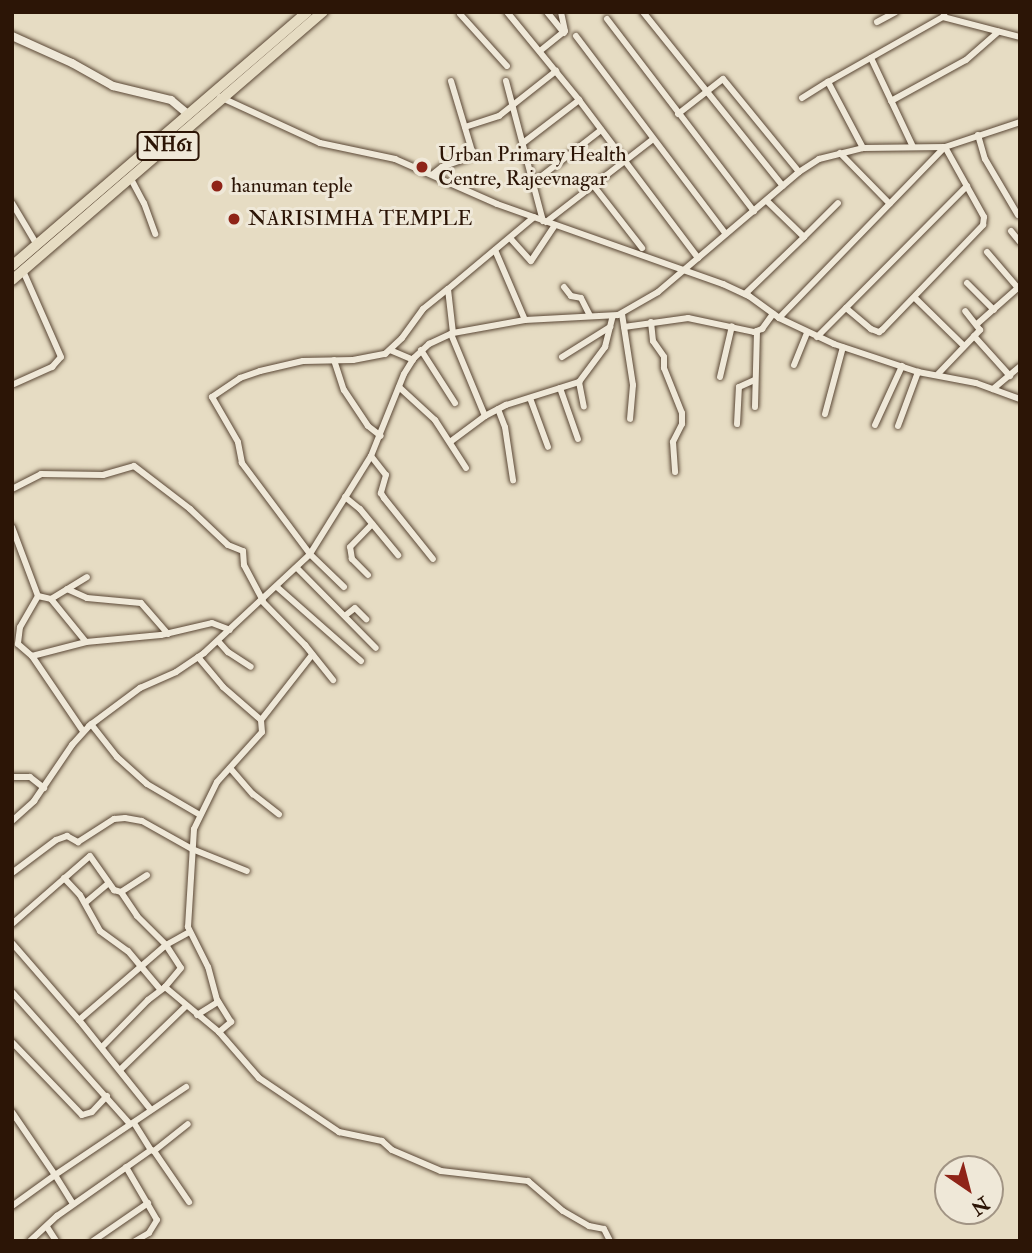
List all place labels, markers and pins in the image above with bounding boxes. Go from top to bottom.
place label: Urban Primary Health Centre, Rajeevnagar [438,142,626,192]
marker: Urban Primary Health Centre, Rajeevnagar [412,157,432,177]
place label: hanuman teple [231,173,352,199]
marker: hanuman teple [209,178,225,194]
place label: NARISIMHA TEMPLE [248,206,472,232]
marker: NARISIMHA TEMPLE [226,211,242,227]

